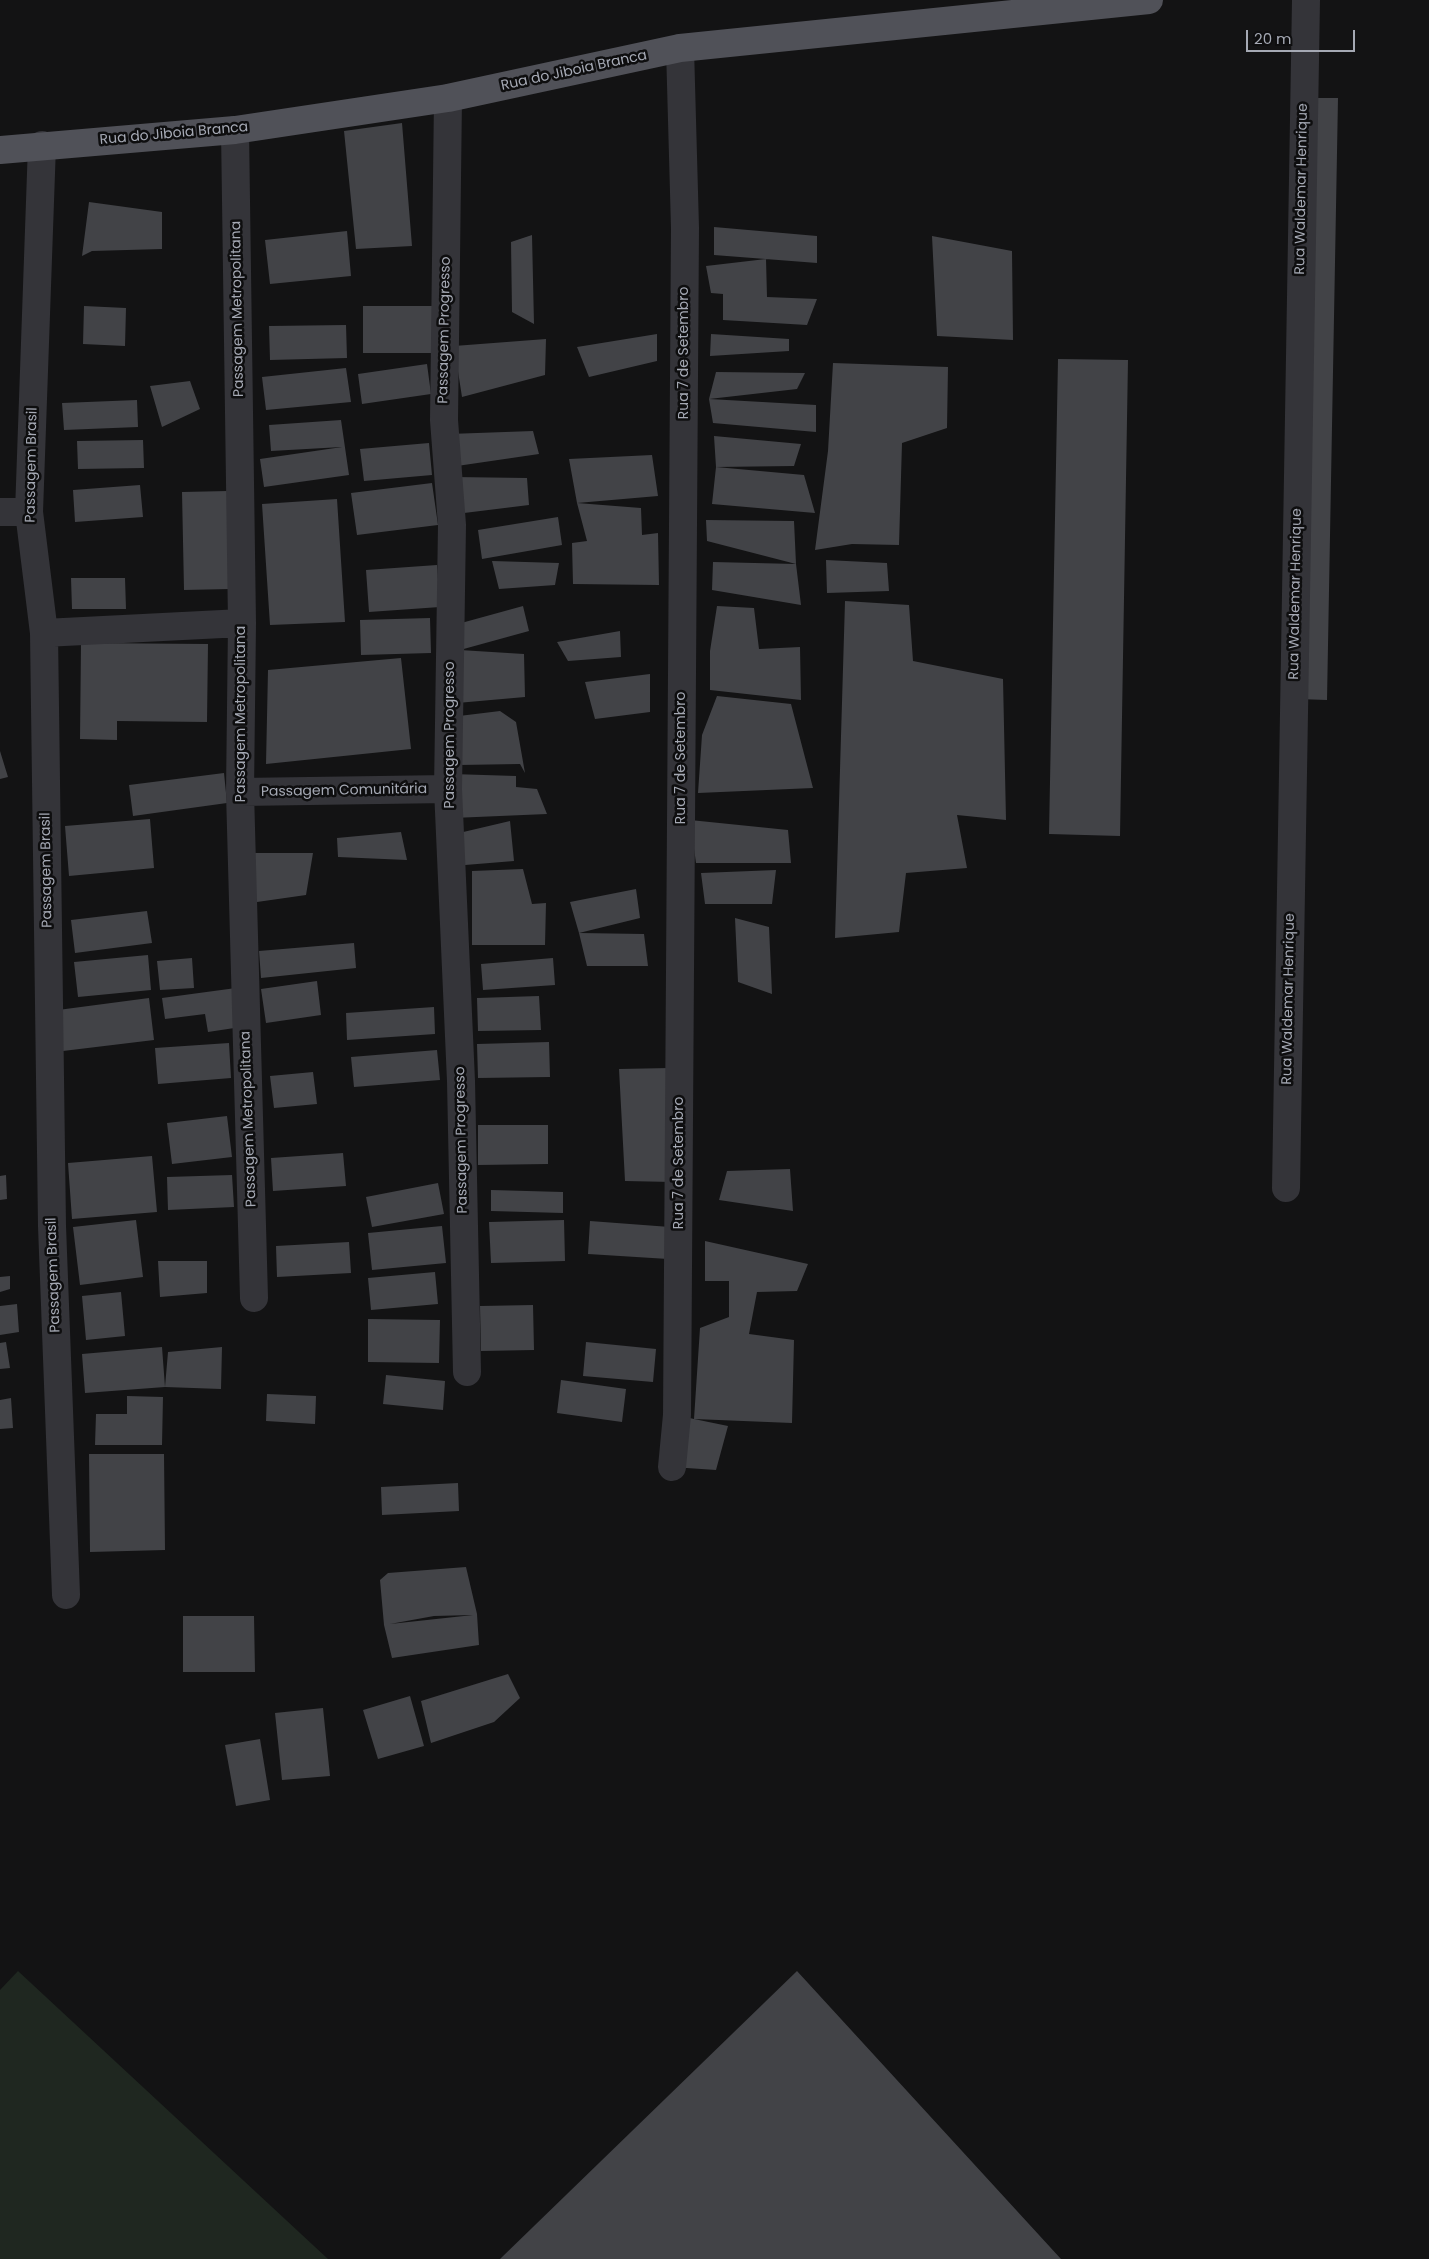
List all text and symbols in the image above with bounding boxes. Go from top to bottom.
scale bar [1249,20,1358,52]
text: 20 m [1254,28,1292,49]
street label: Rua do Jiboia Branca [499,47,649,95]
street label: Rua Waldemar Henrique [1292,103,1312,275]
street label: Rua do Jiboia Branca [99,119,249,149]
street label: Passagem Metropolitana [228,221,248,397]
street label: Passagem Progresso [435,256,455,404]
street label: Rua 7 de Setembro [676,287,692,419]
street label: Passagem Brasil [23,407,41,523]
street label: Rua Waldemar Henrique [1286,508,1306,680]
street label: Passagem Metropolitana [233,626,249,802]
street label: Passagem Progresso [442,661,458,809]
street label: Rua 7 de Setembro [673,692,689,824]
street label: Passagem Comunitária [261,781,427,801]
street label: Passagem Brasil [38,812,56,928]
street label: Rua Waldemar Henrique [1279,913,1299,1085]
street label: Passagem Metropolitana [238,1031,260,1207]
street label: Passagem Progresso [452,1066,472,1214]
street label: Rua 7 de Setembro [671,1097,687,1229]
street label: Passagem Brasil [44,1217,64,1333]

